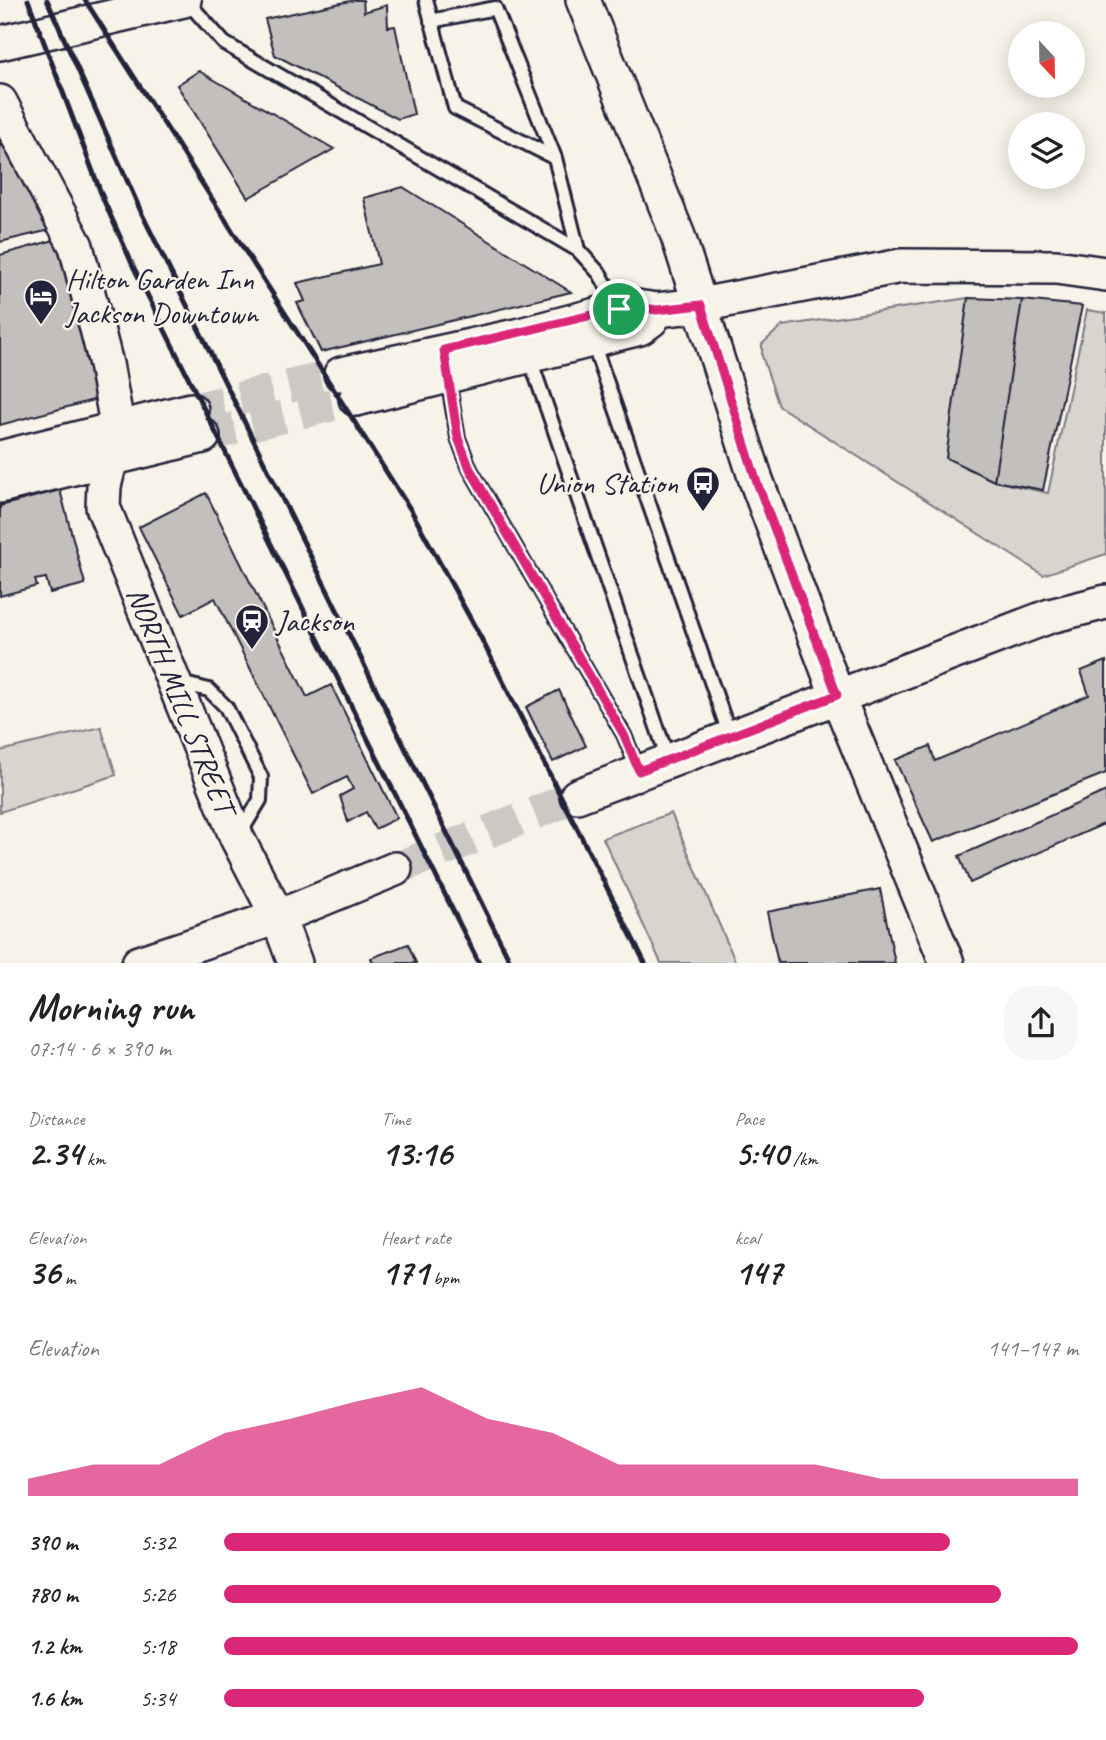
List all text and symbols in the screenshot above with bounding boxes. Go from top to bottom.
north arrow [1008,21,1085,98]
map controls [1008,21,1085,189]
button: layers [1008,112,1085,189]
place label: Hilton Garden Inn Jackson Downtown [64,260,259,332]
hotel icon: Hilton Garden Inn Jackson Downtown [22,277,60,326]
pin [589,279,649,339]
icon: arrive [600,290,638,328]
place label: Union Station [536,464,678,502]
bus stop icon: Union Station [684,464,722,513]
street label: NORTH MILL STREET [118,581,246,825]
station icon: Jackson [233,602,271,651]
place label: Jackson [274,602,355,640]
text: Morning run [28,984,194,1031]
button: share [1004,986,1078,1060]
text: 07:14 · 6 × 390 m [28,1034,171,1063]
text: Distance [28,1107,85,1131]
text: Time [381,1107,410,1131]
text: Pace [735,1107,764,1131]
text: 2.34 [28,1131,82,1176]
text: 13:16 [381,1131,452,1176]
text: 5:40 [735,1131,788,1176]
text: km [82,1147,105,1171]
text: /km [788,1147,818,1171]
text: Elevation [28,1226,86,1250]
text: Heart rate [381,1226,451,1250]
text: kcal [735,1226,760,1250]
text: 36 [28,1250,60,1295]
text: 171 [381,1250,428,1295]
text: 147 [735,1250,782,1295]
text: m [60,1266,76,1290]
text: bpm [428,1266,459,1290]
text: Elevation [28,1334,99,1363]
text: 141–147 m [987,1334,1078,1363]
text: 390 m [28,1528,77,1557]
text: 5:32 [140,1528,176,1557]
text: 780 m [28,1580,78,1609]
text: 5:26 [140,1580,176,1609]
text: 1.2 km [28,1632,82,1661]
text: 5:18 [140,1632,176,1661]
text: 1.6 km [28,1684,82,1713]
text: 5:34 [140,1684,176,1713]

